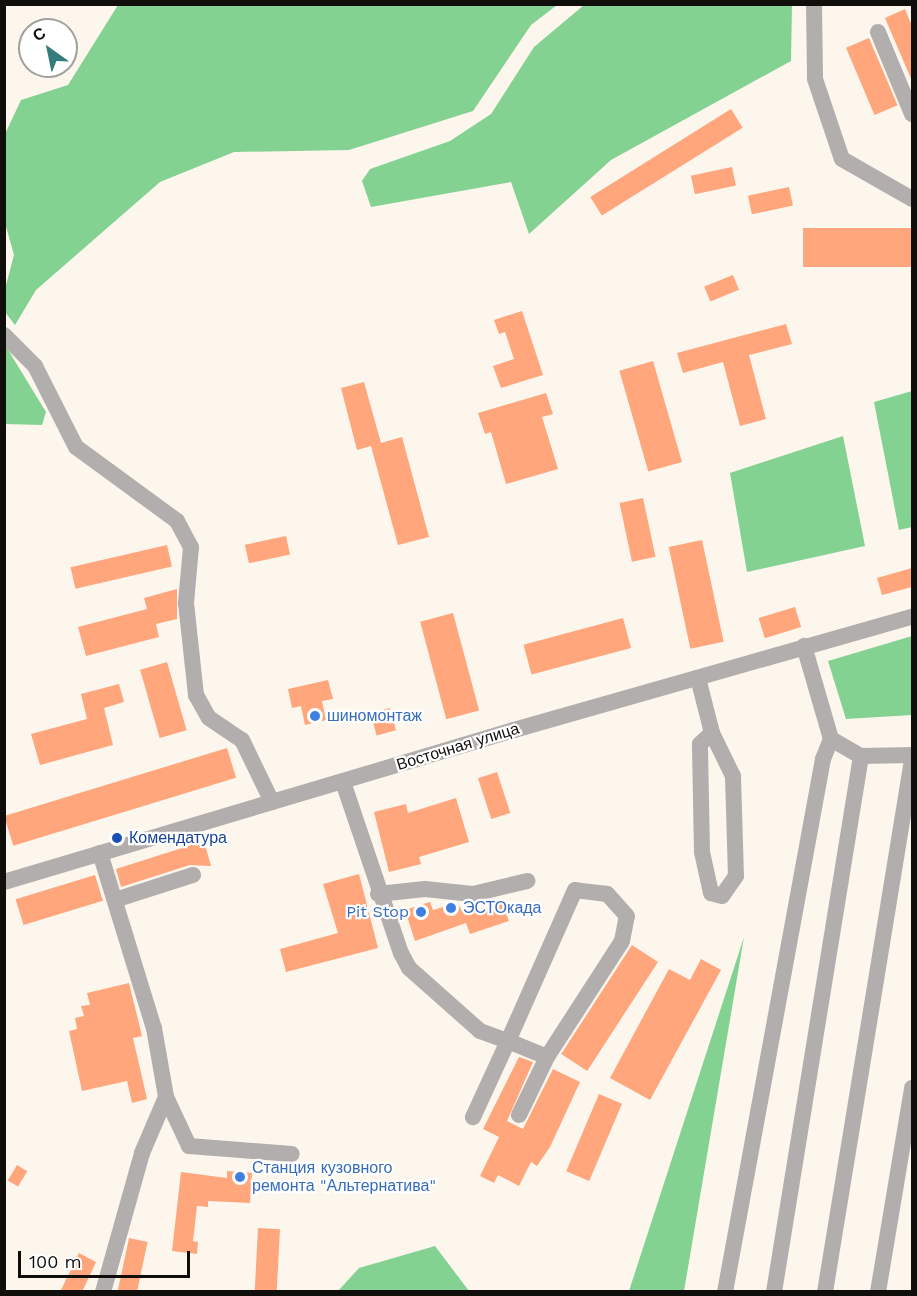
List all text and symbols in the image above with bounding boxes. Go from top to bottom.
north arrow [18,18,78,78]
text: С [29,23,49,45]
place label: шиномонтаж [327,706,422,726]
marker: шиномонтаж [308,709,322,723]
street label: Восточная улица [394,719,522,775]
place label: Комендатура [129,828,227,848]
marker: Комендатура [110,831,124,845]
place label: ЭСТОкада [463,898,542,918]
marker: ЭСТОкада [444,901,458,915]
place label: Pit Stop [346,902,409,922]
marker: Pit Stop [414,905,428,919]
place label: Станция кузовного ремонта "Альтернатива" [252,1158,436,1196]
marker: Станция кузовного ремонта "Альтернатива" [233,1170,247,1184]
scale bar [21,1239,194,1277]
text: 100 m [29,1251,82,1272]

